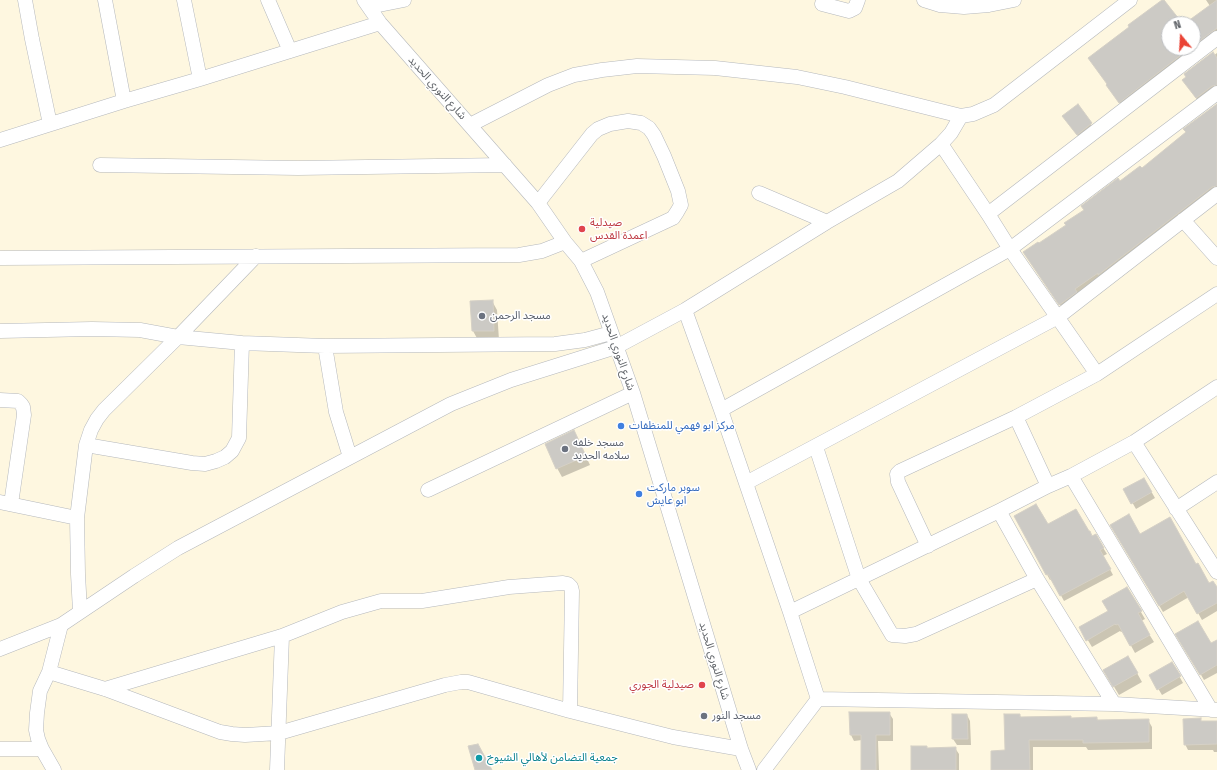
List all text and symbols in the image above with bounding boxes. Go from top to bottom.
north arrow [1161,16,1201,56]
text: N [1172,18,1183,32]
street label: شارع النوري الحديد [405,54,469,122]
place label: صيدلية اعمدة القدس [590,216,647,242]
marker: صيدلية اعمدة القدس [577,224,587,234]
place label: مسجد الرحمن [490,309,551,323]
marker: مسجد الرحمن [477,311,487,321]
street label: شارع النوري الحديد [599,312,637,392]
place label: مركز ابو فهمي للمنظفات [629,419,735,433]
marker: مركز ابو فهمي للمنظفات [616,421,626,431]
place label: مسجد خلفه سلامه الحديد [573,436,629,462]
marker: مسجد خلفه سلامه الحديد [560,444,570,454]
place label: سوبر ماركت ابو عايش [647,481,700,507]
marker: سوبر ماركت ابو عايش [634,489,644,499]
street label: شارع النوري الحديد [696,620,732,702]
place label: صيدلية الجوري [629,678,694,692]
marker: صيدلية الجوري [697,680,707,690]
place label: مسجد النور [712,709,761,723]
marker: مسجد النور [699,711,709,721]
place label: جمعية التضامن لأهالي الشيوخ [487,751,618,765]
marker: جمعية التضامن لأهالي الشيوخ [474,753,484,763]

